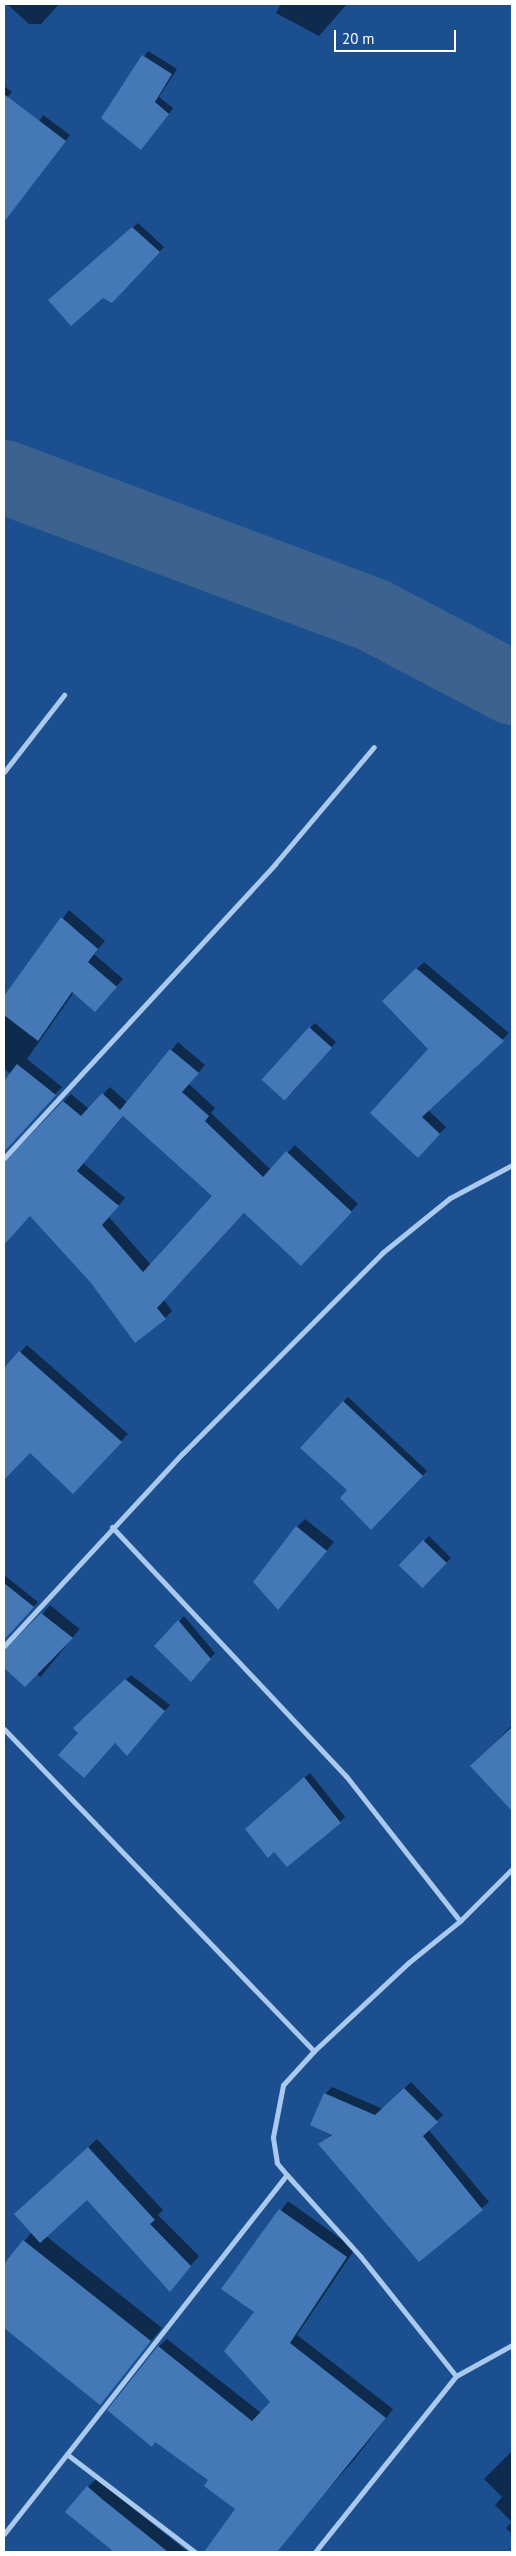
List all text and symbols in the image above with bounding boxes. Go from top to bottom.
scale bar [336,20,458,52]
text: 20 m [342,29,375,48]

